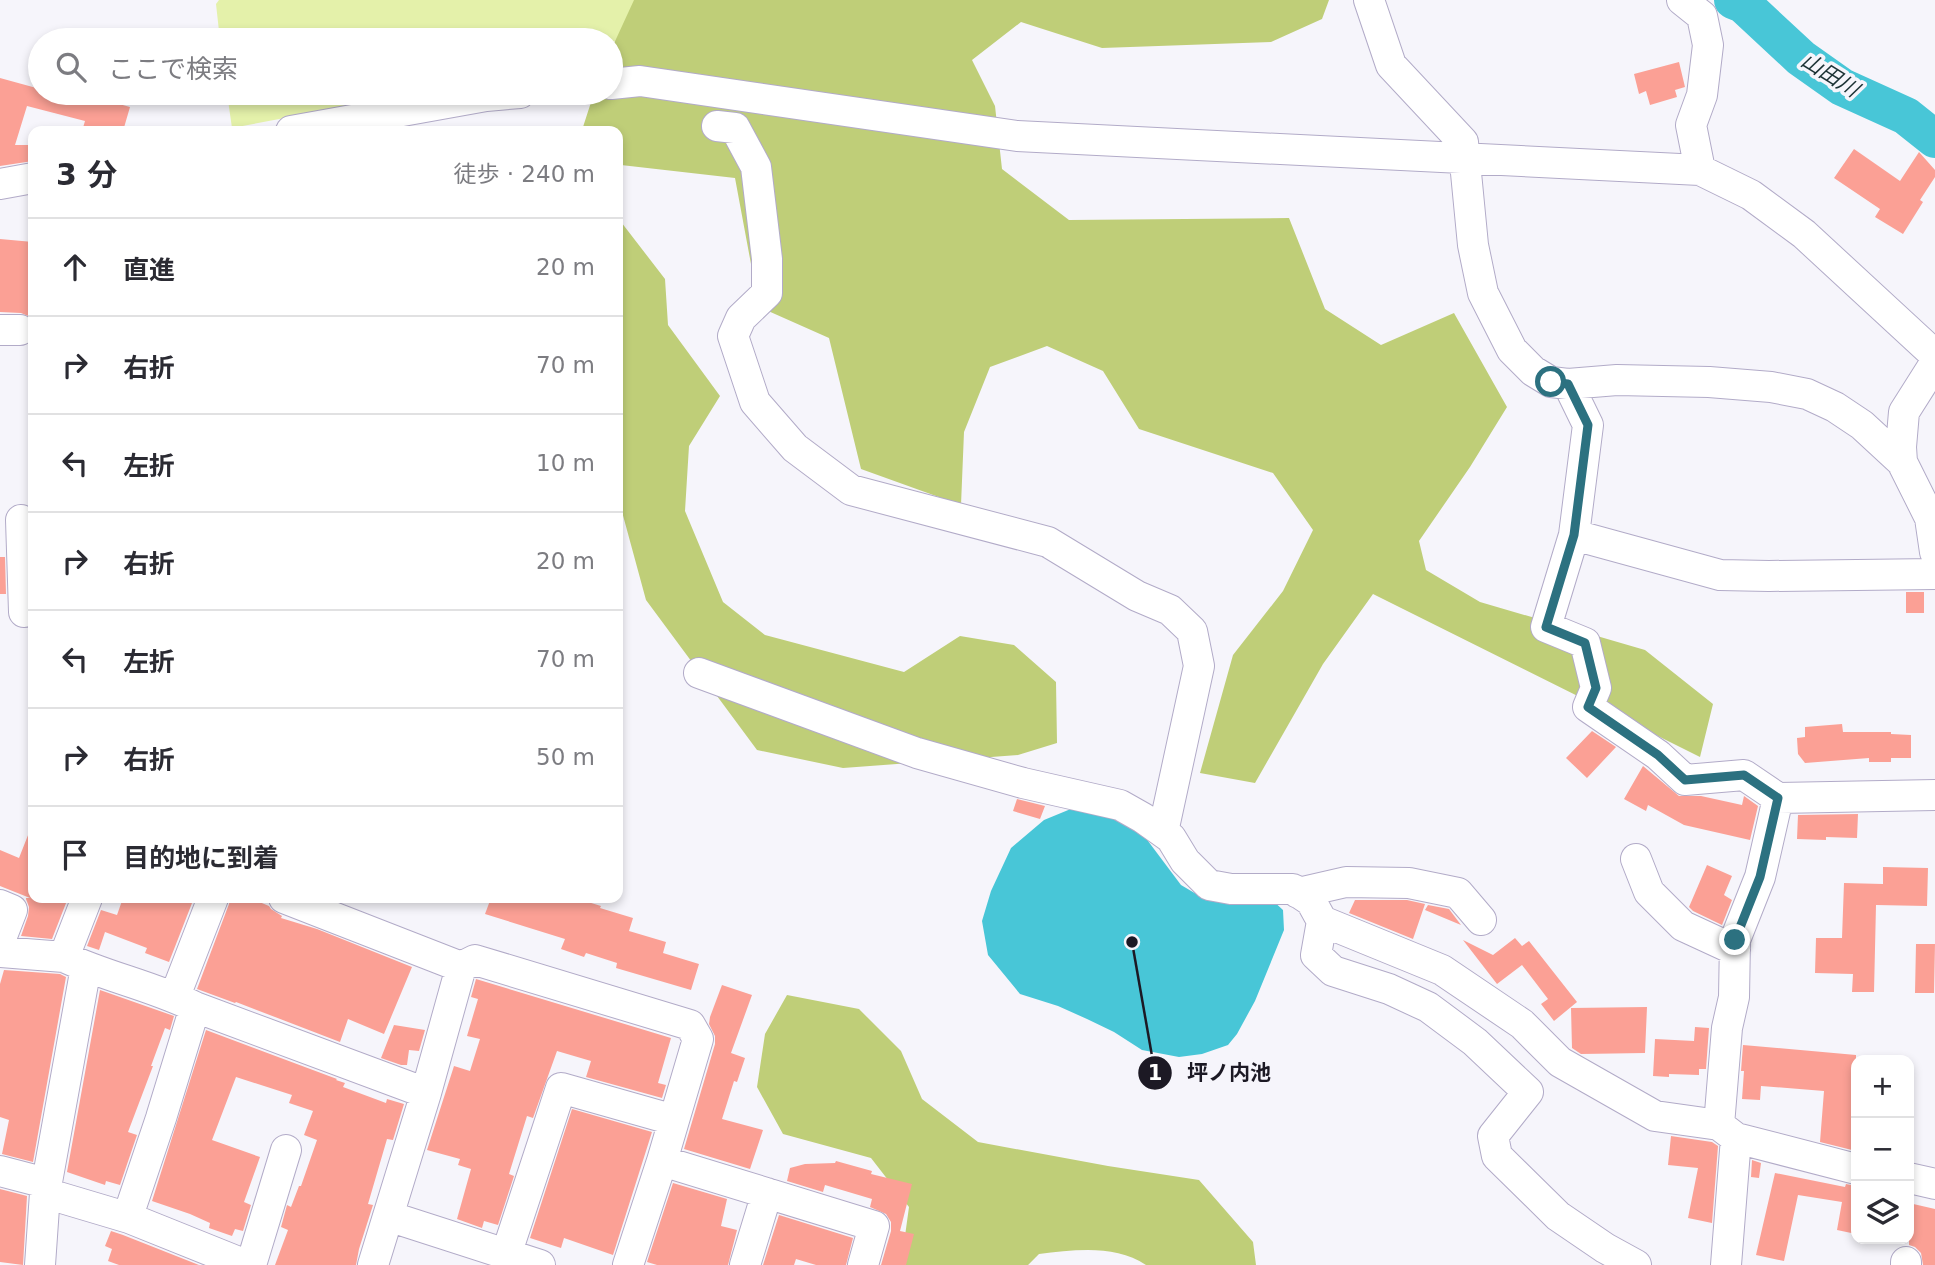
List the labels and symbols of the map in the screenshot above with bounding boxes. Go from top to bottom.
water label: 山田川 [1797,48,1865,103]
route start [1535,366,1566,397]
route end [1719,924,1750,955]
callout: 坪ノ内池 [1138,1052,1285,1094]
text: 1 [1148,1061,1162,1085]
text: 坪ノ内池 [1187,1061,1271,1085]

